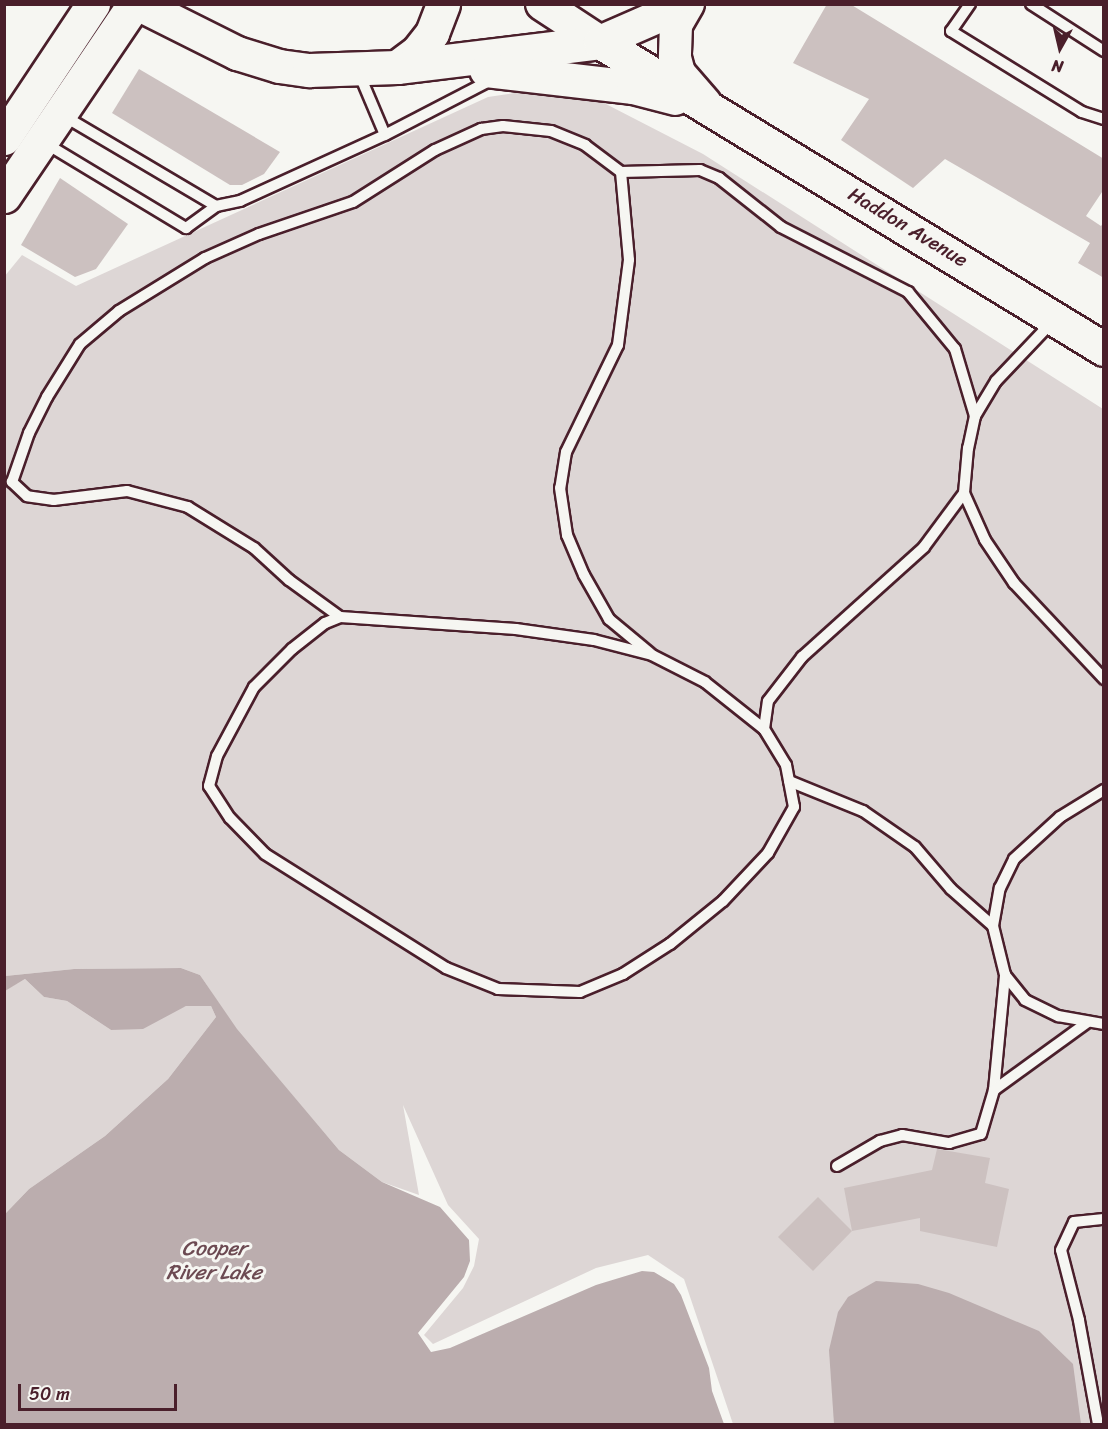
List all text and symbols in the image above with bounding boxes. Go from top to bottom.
north arrow [1030,18,1090,78]
text: N [1050,51,1065,81]
street label: Haddon Avenue [844,182,972,272]
water label: Cooper River Lake [166,1235,262,1285]
scale bar [21,1372,180,1410]
text: 50 m [29,1378,70,1410]

